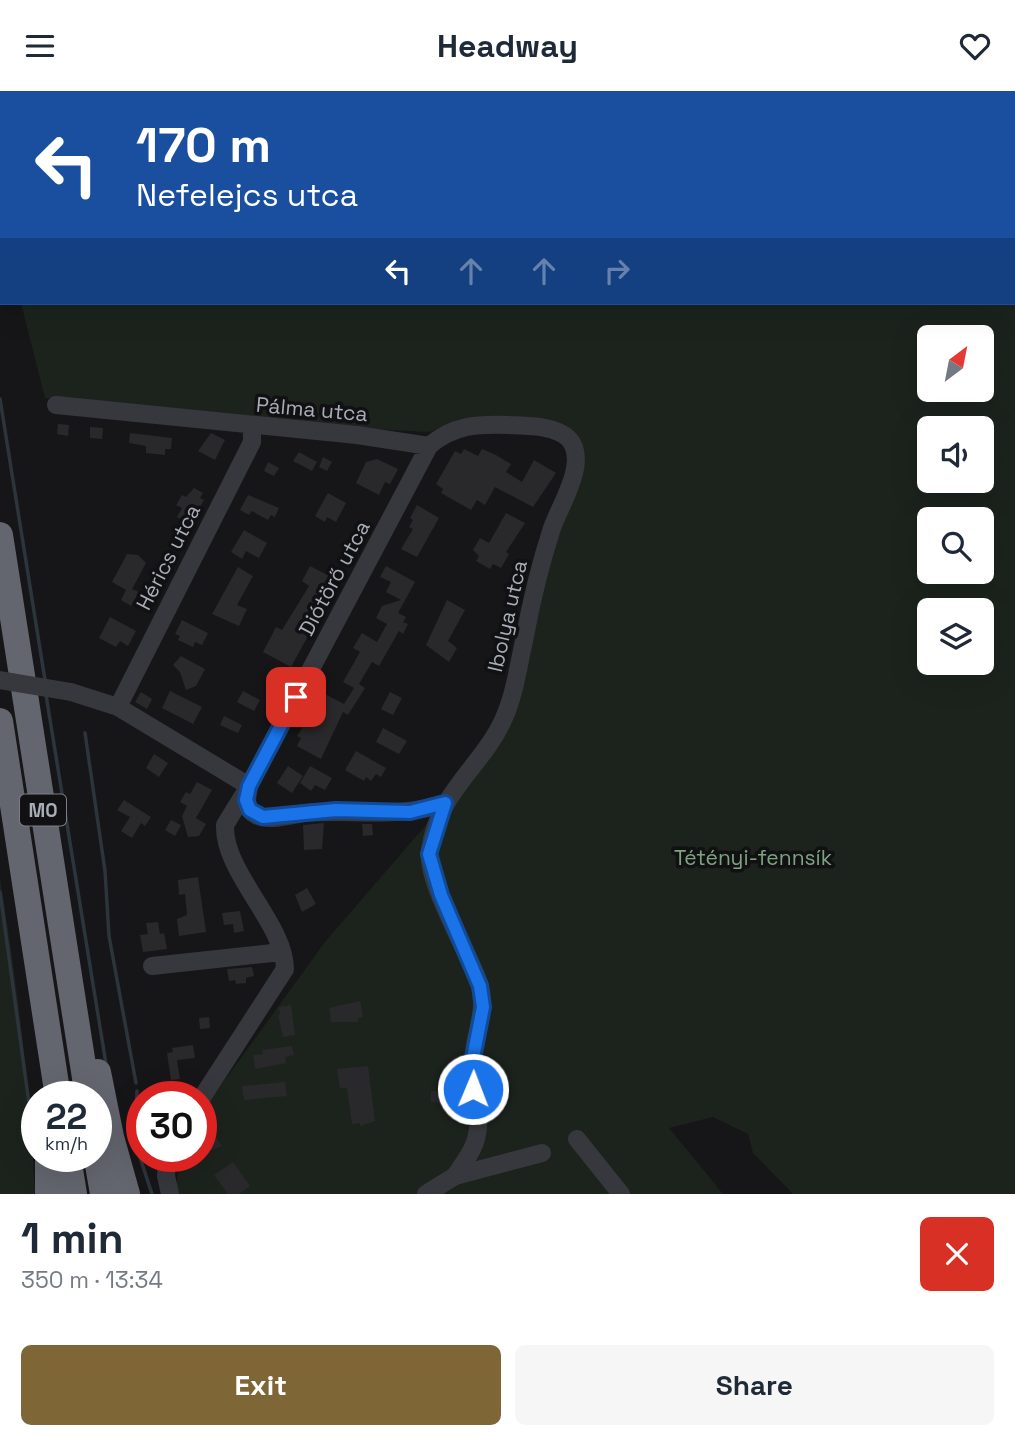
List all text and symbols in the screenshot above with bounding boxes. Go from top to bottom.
text: Headway [437,26,578,66]
icon: menu [21,27,59,65]
icon: heart [956,27,994,65]
text: 170 m [136,114,271,176]
icon: left [21,119,112,210]
text: Nefelejcs utca [136,175,358,215]
icon: left [379,252,417,290]
icon: ahead [452,252,490,290]
icon: ahead [525,252,563,290]
icon: right [598,252,636,290]
north arrow [917,325,994,403]
map controls [917,325,994,675]
street label: Pálma utca [255,391,369,427]
button: sound [917,416,994,493]
street label: Hérics utca [130,500,206,614]
button: search [917,507,994,584]
street label: Diótörő utca [292,516,376,640]
street label: Ibolya utca [481,557,533,675]
button: layers [917,598,994,675]
pin [266,667,326,727]
icon: arrive [277,678,315,716]
road number: M0 [20,795,66,825]
park label: Tétényi-fennsík [674,844,832,871]
position arrow [436,1052,510,1126]
speed limit sign: 30 [126,1081,217,1172]
text: 22 [46,1095,87,1139]
text: km/h [45,1132,88,1155]
text: 1 min [21,1212,124,1265]
button: close [920,1217,994,1291]
text: 350 m · 13:34 [21,1265,163,1295]
button: Exit [21,1345,501,1425]
button: Share [515,1345,994,1425]

